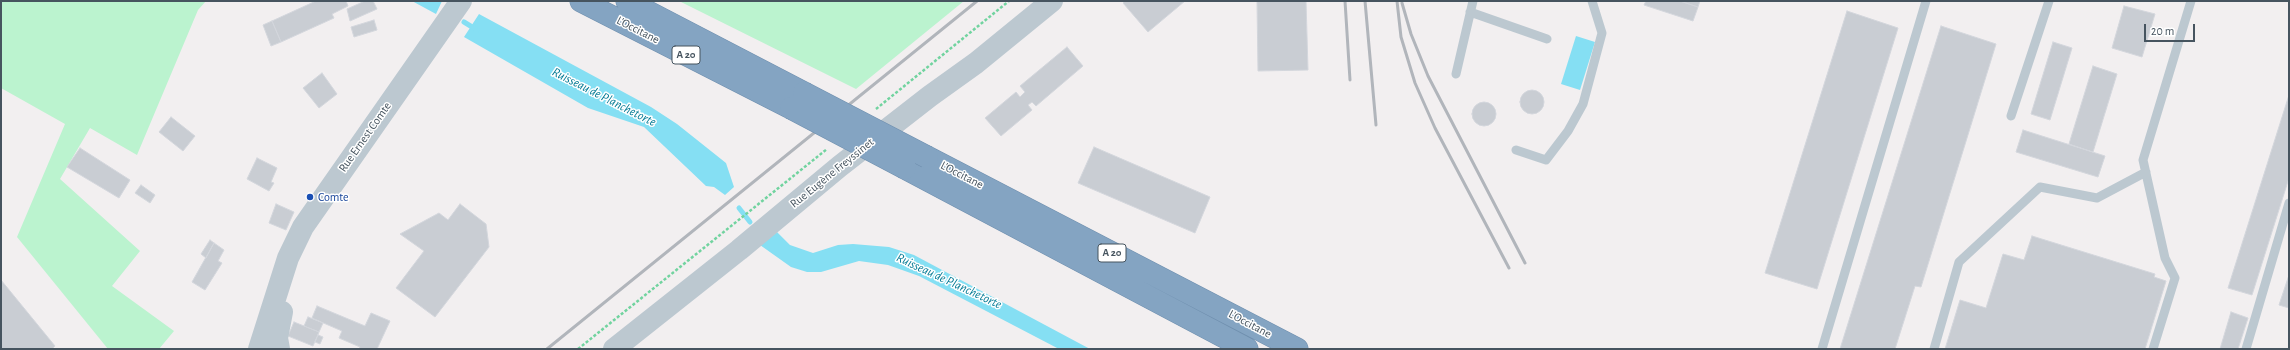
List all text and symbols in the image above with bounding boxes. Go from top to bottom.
street label: L'Occitane [614,13,662,47]
scale bar [2146,16,2197,42]
text: 20 m [2151,25,2174,37]
road number: A 20 [672,46,700,64]
water label: Ruisseau de Planchetorte [549,64,659,130]
street label: Rue Ernest Comte [336,99,394,175]
street label: Rue Eugène Freyssinet [787,135,877,211]
street label: L'Occitane [938,158,986,192]
place label: Comte [318,190,349,204]
marker: Comte [305,192,315,202]
road number: A 20 [1098,244,1126,262]
water label: Ruisseau de Planchetorte [894,250,1004,312]
street label: L'Occitane [1226,307,1274,341]

